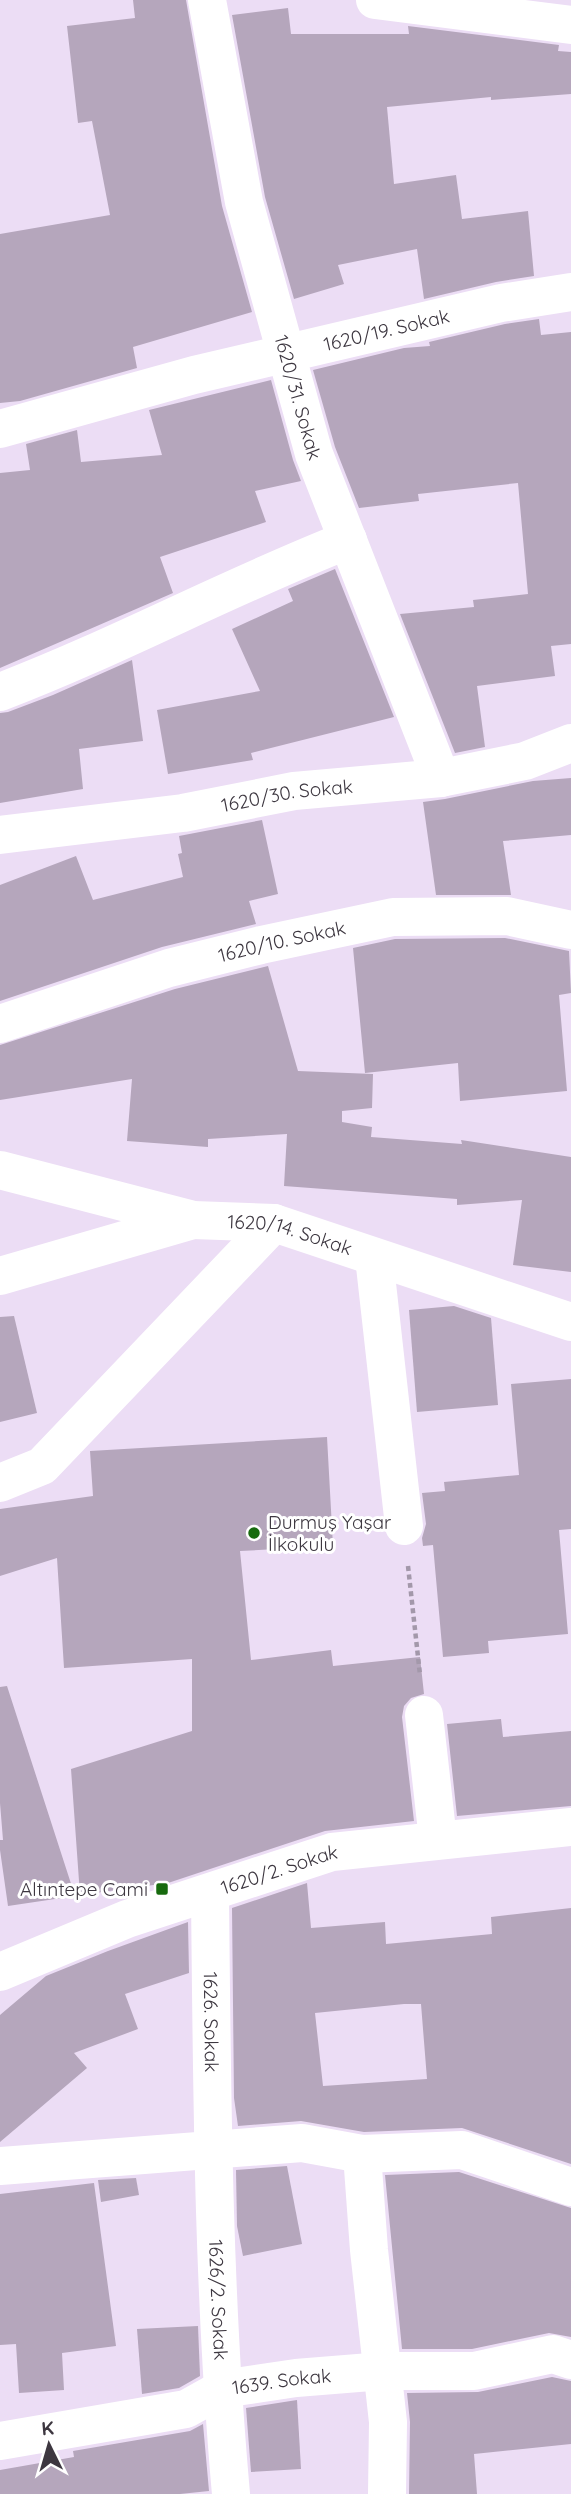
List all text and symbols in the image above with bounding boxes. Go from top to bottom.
street label: 1620/19. Sokak [321,304,452,356]
street label: 1620/31. Sokak [269,332,327,463]
street label: 1620/30. Sokak [219,774,354,817]
street label: 1620/10. Sokak [216,915,348,967]
street label: 1620/14. Sokak [227,1209,355,1260]
place label: Durmuş Yaşar İlkokulu [268,1510,392,1556]
marker: Durmuş Yaşar İlkokulu [246,1525,262,1541]
street label: 1620/2. Sokak [218,1839,339,1900]
place label: Altıntepe Cami [20,1877,148,1901]
marker: Altıntepe Cami [154,1881,170,1897]
street label: 1626. Sokak [199,1972,224,2072]
street label: 1626/2. Sokak [204,2239,233,2361]
street label: 1639. Sokak [230,2363,332,2399]
north arrow [14,2410,84,2480]
text: K [40,2416,55,2441]

